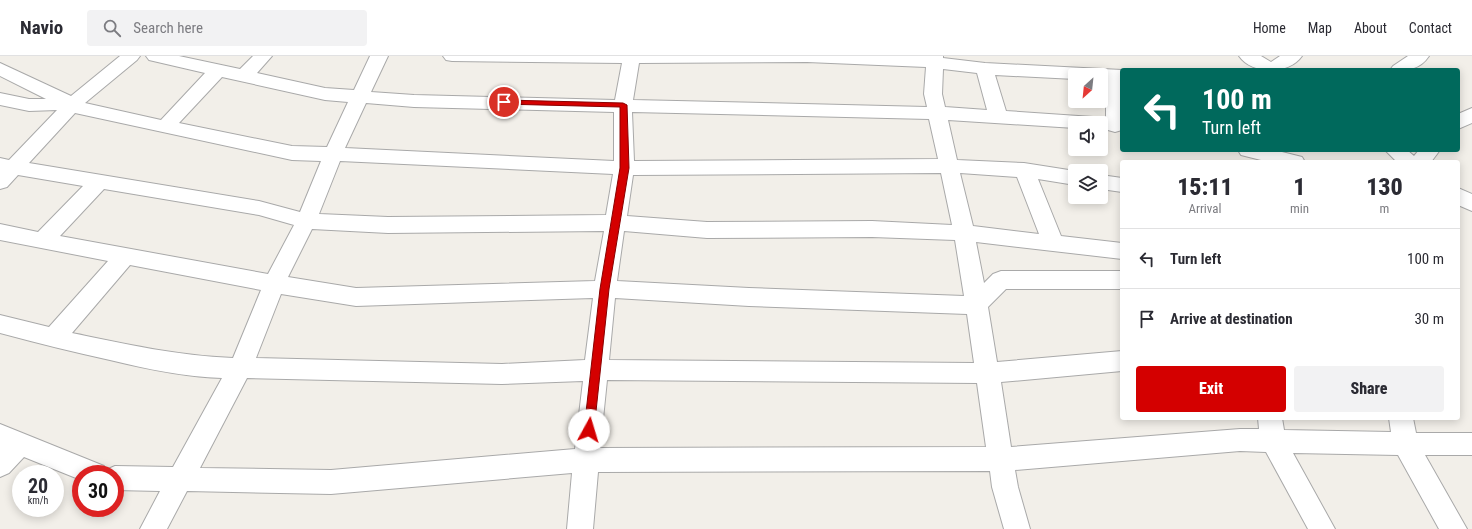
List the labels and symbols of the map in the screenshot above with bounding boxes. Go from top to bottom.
north arrow [1068,68,1108,108]
pin [487,85,521,119]
position arrow [568,409,610,451]
speed limit sign: 30 [72,465,124,517]

